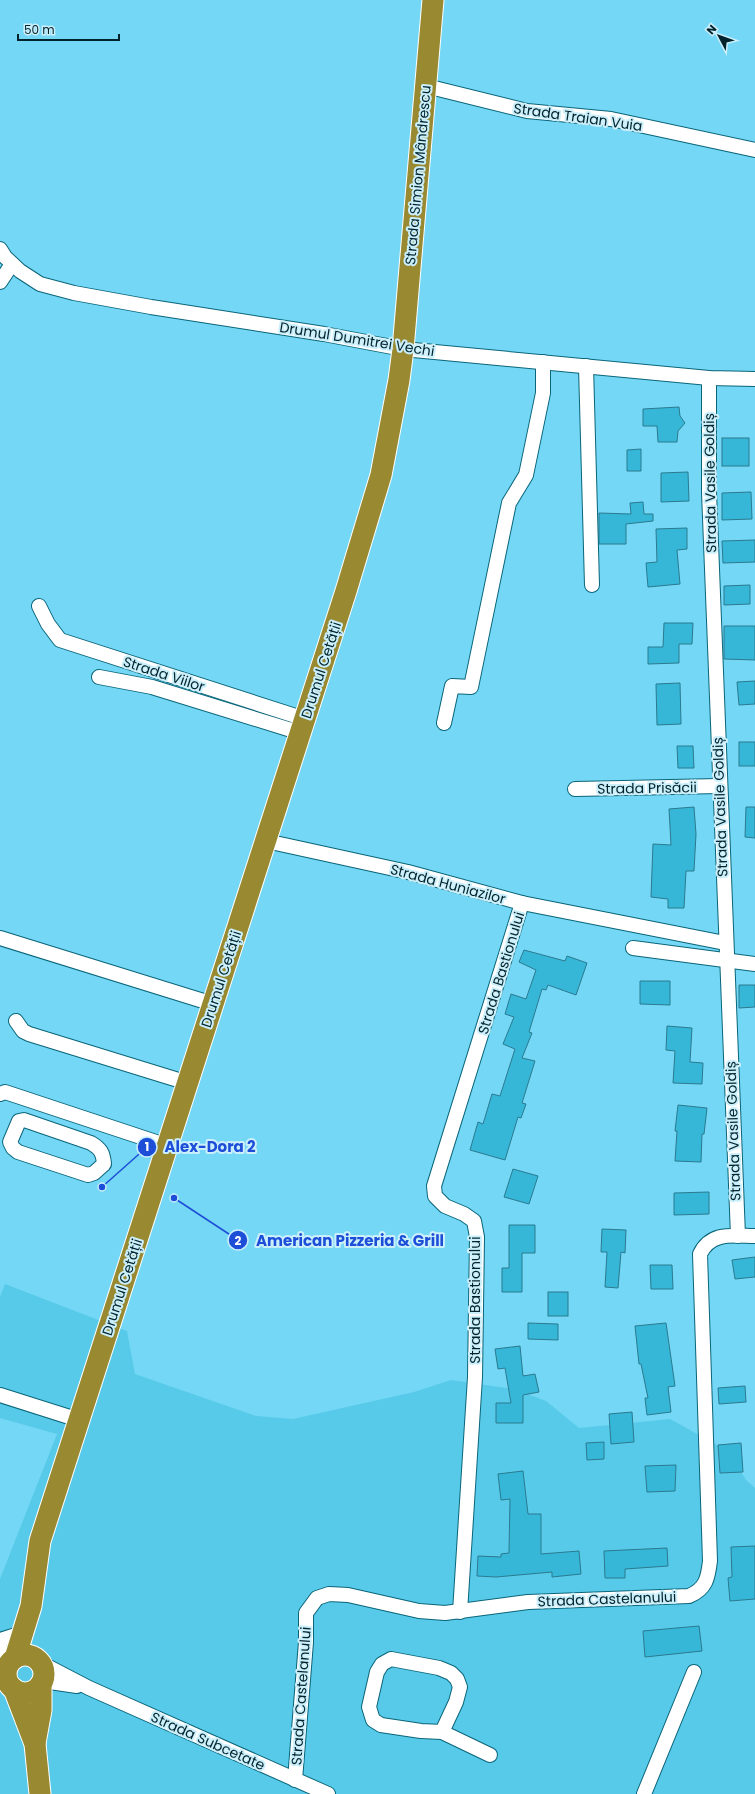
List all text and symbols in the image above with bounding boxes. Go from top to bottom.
scale bar [18,16,119,42]
north arrow [699,16,739,56]
text: 50 m [24,21,55,38]
text: N [703,21,720,38]
street label: Strada Simion Mândrescu [400,84,436,266]
street label: Strada Traian Vuia [512,98,644,136]
street label: Drumul Dumitrei Vechi [278,317,436,361]
street label: Strada Vasile Goldiș [699,413,721,553]
street label: Drumul Cetății [296,619,346,721]
street label: Strada Viilor [121,651,207,697]
street label: Strada Vasile Goldiș [708,737,732,877]
street label: Strada Prisăcii [597,777,697,799]
street label: Strada Huniazilor [388,859,508,909]
street label: Strada Bastionului [473,909,529,1037]
street label: Drumul Cetății [196,928,246,1030]
street label: Strada Vasile Goldiș [721,1061,745,1201]
callout: Alex-Dora 2 [137,1134,264,1161]
text: Alex-Dora 2 [164,1136,256,1157]
text: 1 [145,1138,149,1155]
callout: American Pizzeria & Grill [228,1227,452,1254]
text: American Pizzeria & Grill [256,1230,444,1251]
text: 2 [235,1232,242,1249]
street label: Drumul Cetății [97,1236,147,1338]
street label: Strada Bastionului [465,1236,485,1364]
street label: Strada Castelanului [537,1587,677,1611]
street label: Strada Castelanului [286,1626,316,1766]
street label: Strada Subcetate [148,1707,268,1775]

